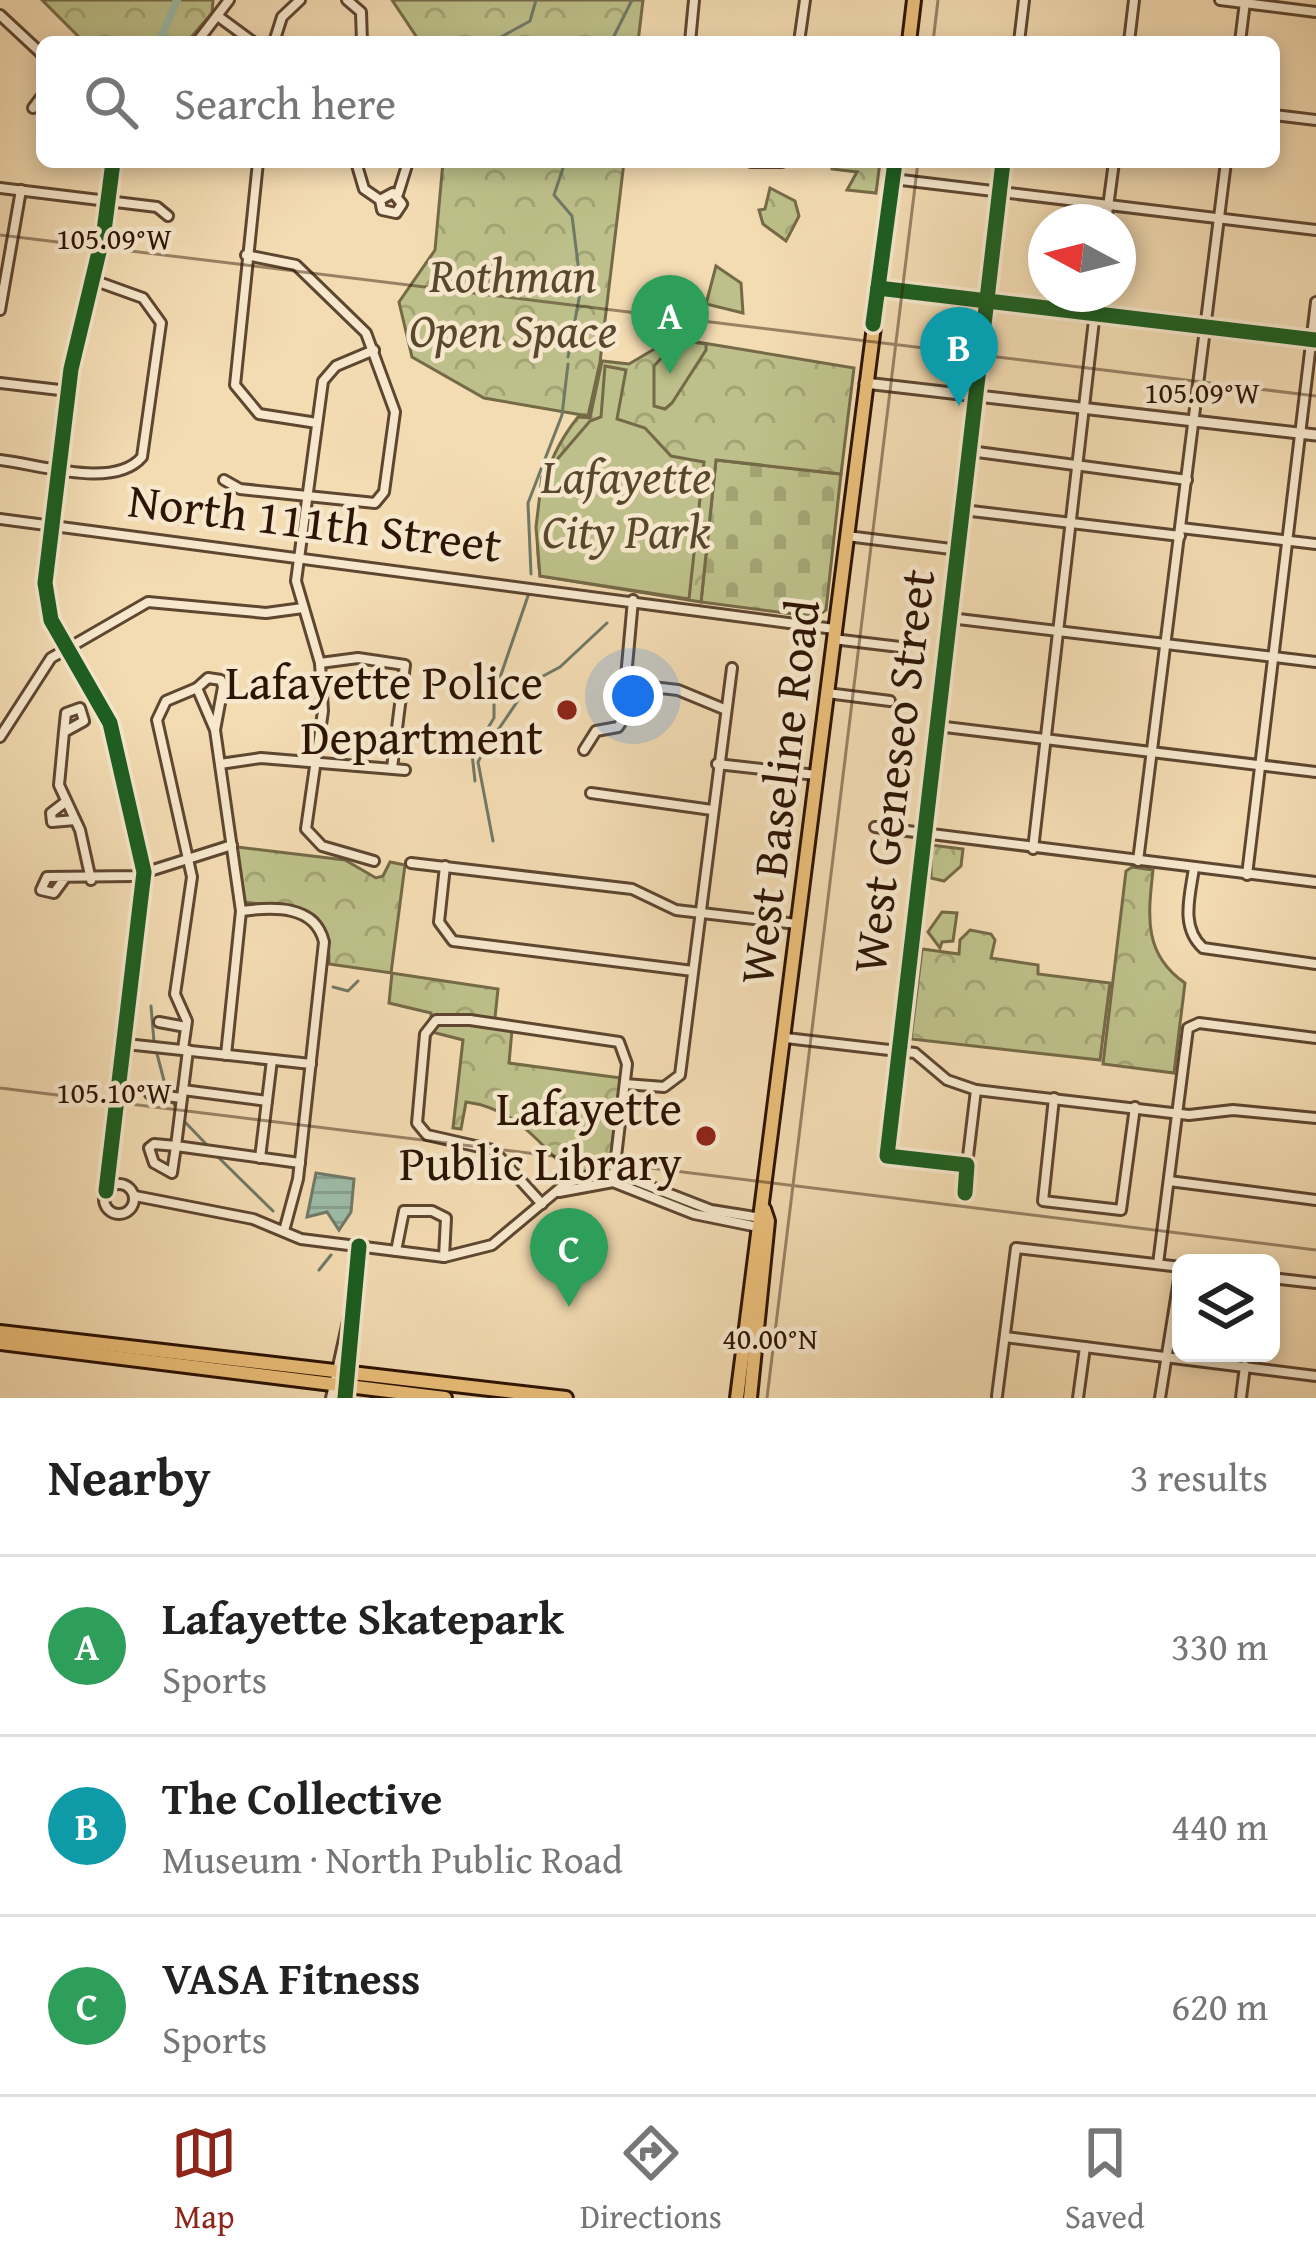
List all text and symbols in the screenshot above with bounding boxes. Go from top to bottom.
search box [36,36,1280,168]
icon: search [78,69,144,135]
text: Search here [174,70,396,135]
north arrow [1028,204,1136,312]
text: 105.09°W [56,216,172,260]
park label: Rothman Open Space [409,239,617,365]
pin: A [631,275,709,374]
pin: B [920,307,998,406]
text: 105.09°W [1144,370,1260,414]
park label: Lafayette City Park [540,440,711,566]
street label: North 111th Street [124,463,506,580]
street label: West Geneseo Street [833,565,953,977]
street label: West Baseline Road [720,595,837,988]
place label: Lafayette Police Department [225,646,543,772]
your location [603,666,663,726]
marker: Lafayette Police Department [554,697,580,723]
text: 105.10°W [56,1070,172,1114]
place label: Lafayette Public Library [399,1072,682,1198]
marker: Lafayette Public Library [693,1123,719,1149]
pin: C [530,1208,608,1307]
map controls [1172,1254,1280,1362]
button: layers [1172,1254,1280,1362]
text: 40.00°N [722,1316,818,1360]
text: Nearby [48,1439,211,1514]
text: 3 results [1130,1448,1268,1505]
text: Lafayette Skatepark [162,1585,564,1650]
text: A [75,1617,99,1674]
text: 330 m [1171,1617,1268,1674]
text: Sports [162,1650,267,1707]
text: The Collective [162,1765,442,1830]
text: B [75,1797,99,1854]
text: 440 m [1171,1797,1268,1854]
text: Museum · North Public Road [162,1830,623,1887]
text: VASA Fitness [162,1945,420,2010]
text: C [76,1977,98,2034]
text: 620 m [1171,1977,1268,2034]
text: Sports [162,2010,267,2067]
tab: Map [171,2120,237,2240]
tab: Directions [580,2120,722,2240]
tab: Saved [1065,2120,1145,2240]

